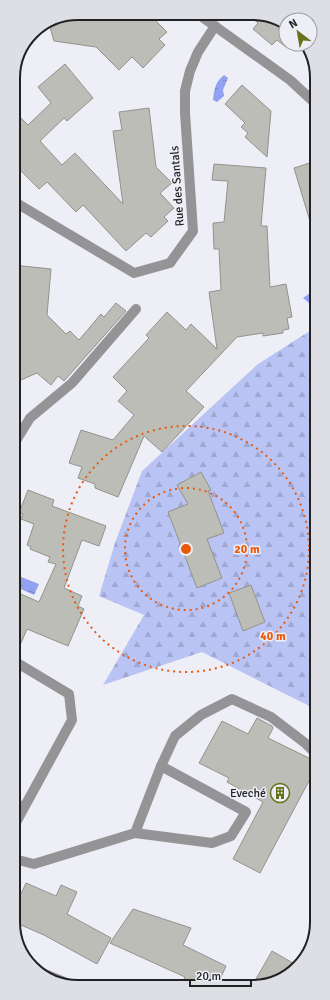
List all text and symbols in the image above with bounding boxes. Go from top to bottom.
north arrow [278,12,318,52]
text: N [286,16,300,31]
street label: Rue des Santals [167,145,188,227]
centre of rings [179,542,193,556]
text: 20 m [234,542,260,557]
text: 40 m [260,629,286,644]
building icon: Eveché [269,782,291,804]
place label: Eveché [230,786,266,801]
scale bar [190,962,251,988]
text: 20 m [196,969,221,984]

